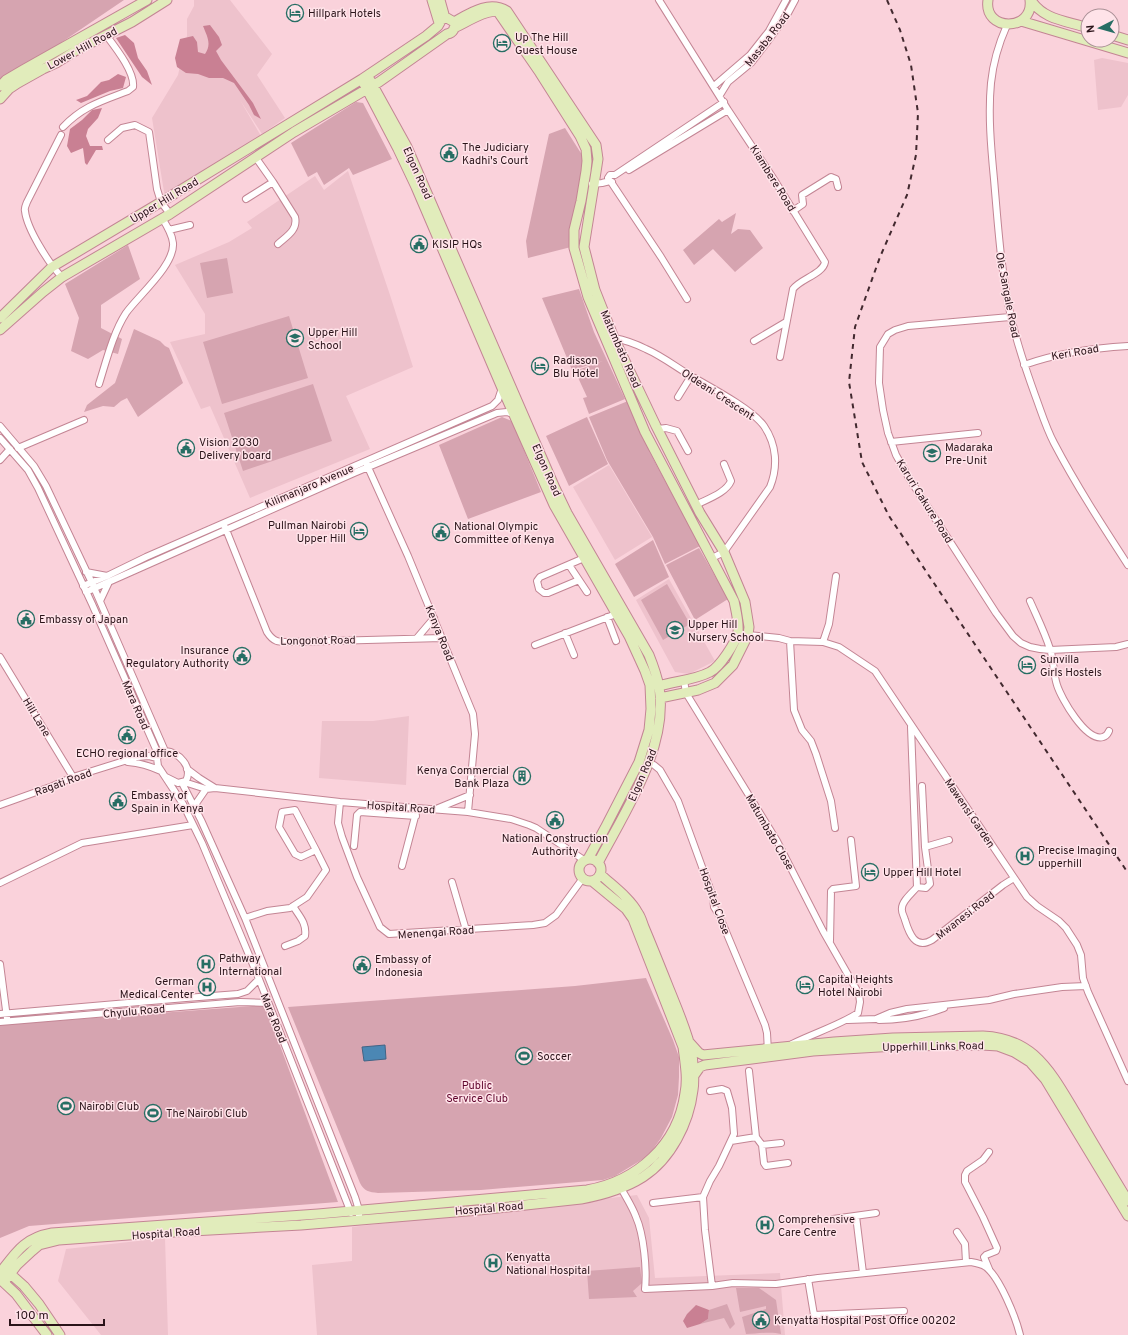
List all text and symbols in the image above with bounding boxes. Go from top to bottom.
hotel icon: Hillpark Hotels [285,3,305,23]
place label: Hillpark Hotels [308,7,381,21]
north arrow [1080,8,1120,48]
street label: Masaba Road [742,10,793,70]
text: N [1084,24,1098,34]
street label: Lower Hill Road [45,25,120,73]
place label: Up The Hill Guest House [515,31,577,58]
hotel icon: Up The Hill Guest House [492,33,512,53]
place label: The Judiciary Kadhi's Court [462,141,529,168]
public building icon: The Judiciary Kadhi's Court [439,143,459,163]
street label: Kiambere Road [746,143,798,214]
street label: Elgon Road [399,145,435,202]
street label: Upper Hill Road [128,175,201,227]
public building icon: KISIP HQs [409,234,429,254]
place label: KISIP HQs [432,238,482,252]
street label: Ole Sangale Road [992,251,1022,339]
street label: Matumbato Road [597,308,644,391]
place label: Upper Hill School [308,326,357,353]
school or university icon: Upper Hill School [285,328,305,348]
street label: Keri Road [1050,342,1100,364]
place label: Radisson Blu Hotel [553,354,598,381]
hotel icon: Radisson Blu Hotel [530,356,550,376]
street label: Oldeani Crescent [678,366,757,424]
place label: Vision 2030 Delivery board [199,436,271,463]
public building icon: Vision 2030 Delivery board [176,438,196,458]
place label: Madaraka Pre-Unit [945,441,993,468]
street label: Elgon Road [528,442,564,499]
school or university icon: Madaraka Pre-Unit [922,443,942,463]
street label: Karuri Gakure Road [893,457,956,546]
street label: Kilimanjaro Avenue [263,462,356,512]
place label: Pullman Nairobi Upper Hill [268,519,346,546]
place label: National Olympic Committee of Kenya [454,520,555,547]
hotel icon: Pullman Nairobi Upper Hill [349,521,369,541]
public building icon: National Olympic Committee of Kenya [431,522,451,542]
street label: Kenya Road [422,604,457,663]
public building icon: Embassy of Japan [16,609,36,629]
place label: Embassy of Japan [39,613,128,627]
place label: Upper Hill Nursery School [688,618,764,645]
school or university icon: Upper Hill Nursery School [665,620,685,640]
street label: Longonot Road [280,633,356,649]
place label: Insurance Regulatory Authority [126,644,229,671]
public building icon: Insurance Regulatory Authority [232,646,252,666]
place label: Sunvilla Girls Hostels [1040,653,1102,680]
hotel icon: Sunvilla Girls Hostels [1017,655,1037,675]
street label: Mara Road [118,679,152,732]
street label: Hill Lane [19,695,53,740]
public building icon: ECHO regional office [117,725,137,745]
place label: ECHO regional office [76,747,178,761]
street label: Elgon Road [626,747,660,804]
place label: Kenya Commercial Bank Plaza [417,764,509,791]
street label: Ragati Road [33,766,94,800]
building icon: Kenya Commercial Bank Plaza [512,766,532,786]
street label: Mawensi Garden [941,776,998,851]
place label: Embassy of Spain in Kenya [131,789,204,816]
public building icon: Embassy of Spain in Kenya [108,791,128,811]
street label: Matumbato Close [742,792,797,873]
street label: Hospital Road [366,799,436,817]
public building icon: National Construction Authority [545,810,565,830]
place label: National Construction Authority [502,832,608,859]
place label: Precise Imaging upperhill [1038,844,1117,871]
hospital icon: Precise Imaging upperhill [1015,846,1035,866]
hotel icon: Upper Hill Hotel [860,862,880,882]
street label: Hospital Close [695,866,733,937]
place label: Upper Hill Hotel [883,866,961,880]
street label: Mwanesi Road [933,889,998,943]
street label: Menengai Road [397,923,475,943]
place label: Pathway International [219,952,282,979]
place label: Embassy of Indonesia [375,953,432,980]
hospital icon: Pathway International [196,954,216,974]
public building icon: Embassy of Indonesia [352,955,372,975]
place label: Capital Heights Hotel Nairobi [818,973,893,1000]
place label: German Medical Center [120,975,195,1002]
hotel icon: Capital Heights Hotel Nairobi [795,975,815,995]
hospital icon: German Medical Center [197,977,217,997]
street label: Mara Road [257,991,289,1045]
street label: Chyulu Road [102,1002,166,1022]
street label: Upperhill Links Road [882,1039,984,1055]
sports icon: Soccer [514,1046,534,1066]
place label: Soccer [537,1050,572,1064]
park label: Public Service Club [446,1079,508,1106]
sports icon: Nairobi Club [56,1096,76,1116]
place label: Nairobi Club [79,1100,139,1114]
sports icon: The Nairobi Club [143,1103,163,1123]
place label: The Nairobi Club [166,1107,247,1121]
street label: Hospital Road [454,1199,524,1219]
place label: Comprehensive Care Centre [778,1213,855,1240]
hospital icon: Comprehensive Care Centre [755,1215,775,1235]
street label: Hospital Road [131,1225,201,1243]
place label: Kenyatta National Hospital [506,1251,590,1278]
hospital icon: Kenyatta National Hospital [483,1253,503,1273]
scale bar [10,1301,104,1327]
text: 100 m [16,1308,49,1324]
public building icon: Kenyatta Hospital Post Office 00202 [751,1310,771,1330]
place label: Kenyatta Hospital Post Office 00202 [774,1314,956,1328]

